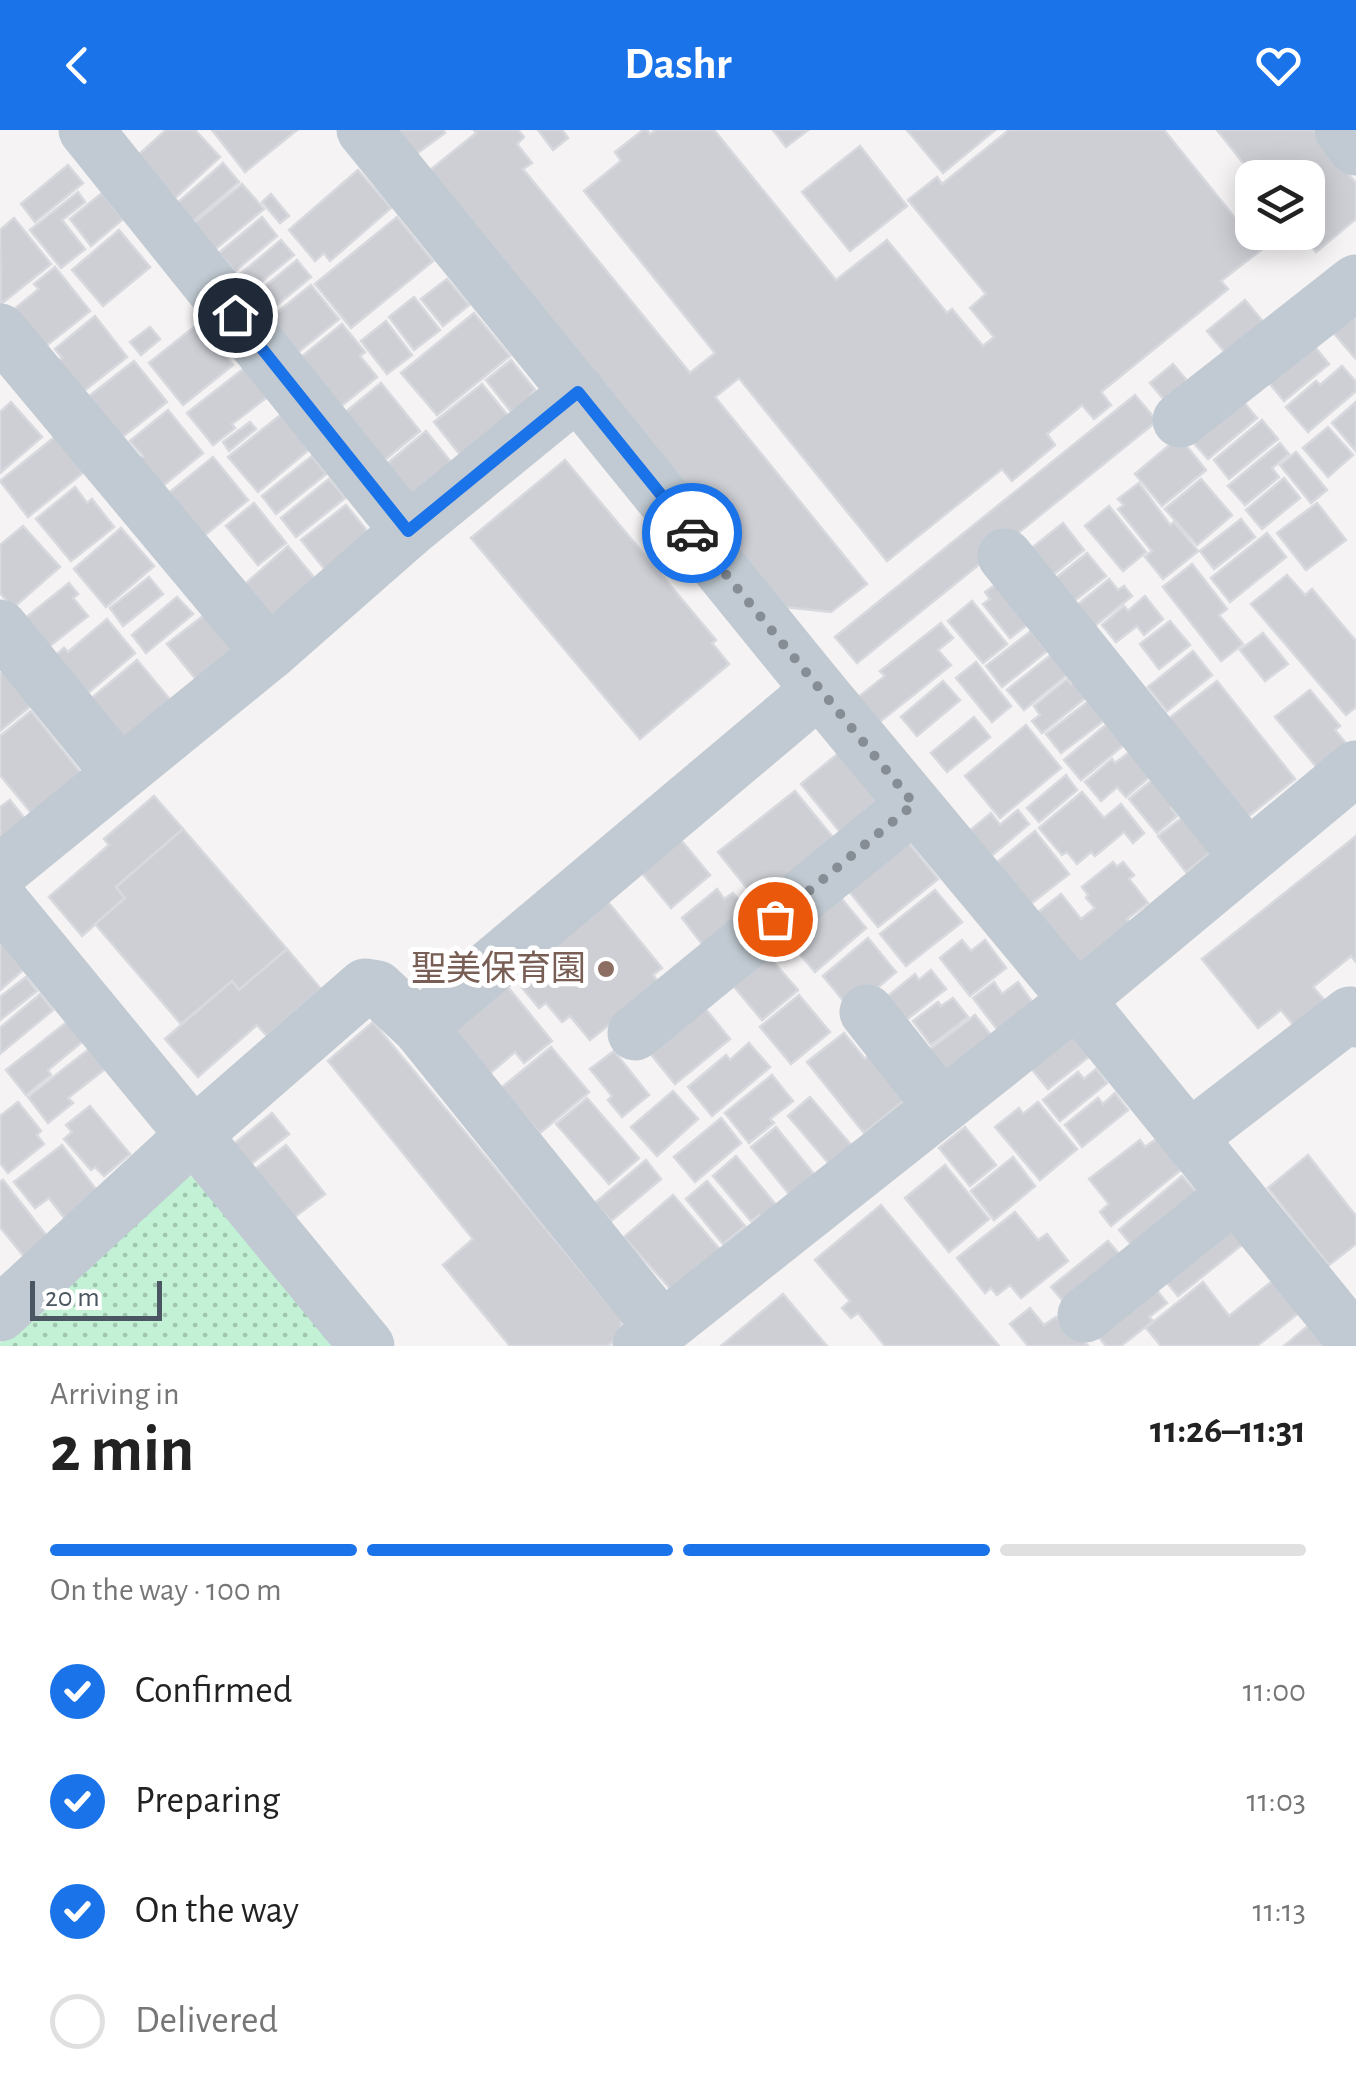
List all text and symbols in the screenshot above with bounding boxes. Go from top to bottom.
icon: back [50,38,105,93]
icon: heart [1251,38,1306,93]
text: Dashr [624,42,732,87]
map controls [1235,160,1325,250]
button: layers [1235,160,1325,250]
pin [193,273,278,358]
icon: home [208,288,263,343]
courier [642,483,742,583]
icon: car [665,506,720,561]
pin [733,877,818,962]
icon: bag [748,892,803,947]
place label: 聖美保育園 [411,950,586,987]
marker: 聖美保育園 [595,958,617,980]
scale bar [30,1276,162,1320]
text: 20 m [45,1284,100,1312]
text: Arriving in [50,1378,179,1410]
text: 11:26–11:31 [1150,1412,1306,1450]
text: 2 min [50,1418,194,1483]
text: On the way · 100 m [50,1574,282,1606]
icon: check [50,1664,105,1719]
text: Confirmed [135,1672,292,1710]
text: 11:00 [1243,1675,1306,1707]
icon: check [50,1774,105,1829]
text: Preparing [135,1782,280,1820]
text: 11:03 [1247,1785,1306,1817]
icon: check [50,1884,105,1939]
text: On the way [135,1892,299,1930]
text: 11:13 [1252,1895,1306,1927]
text: Delivered [135,2002,278,2040]

